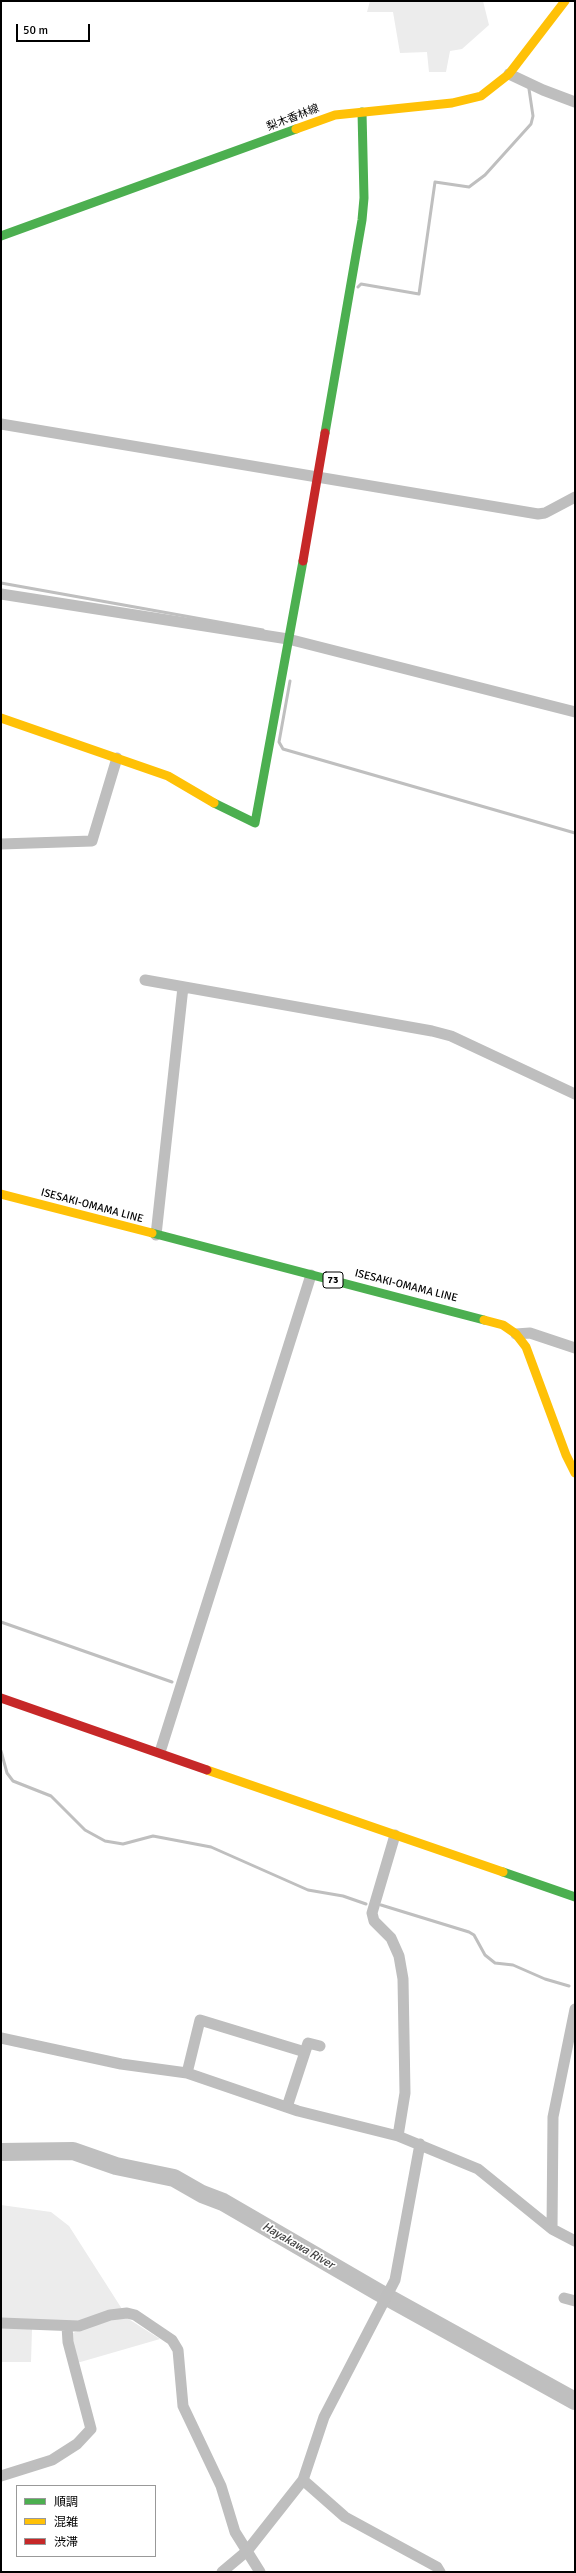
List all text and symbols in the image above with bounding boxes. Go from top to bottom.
scale bar [18,16,92,42]
text: 50 m [23,23,48,38]
street label: 梨木香林線 [265,102,321,134]
street label: ISESAKI-OMAMA LINE [39,1186,145,1226]
street label: ISESAKI-OMAMA LINE [353,1267,459,1305]
road number: 73 [323,1272,343,1288]
water label: Hayakawa River [259,2220,337,2272]
legend [16,2485,156,2557]
text: 順調 [54,2495,78,2510]
text: 混雑 [54,2515,78,2530]
text: 渋滞 [54,2535,78,2550]

